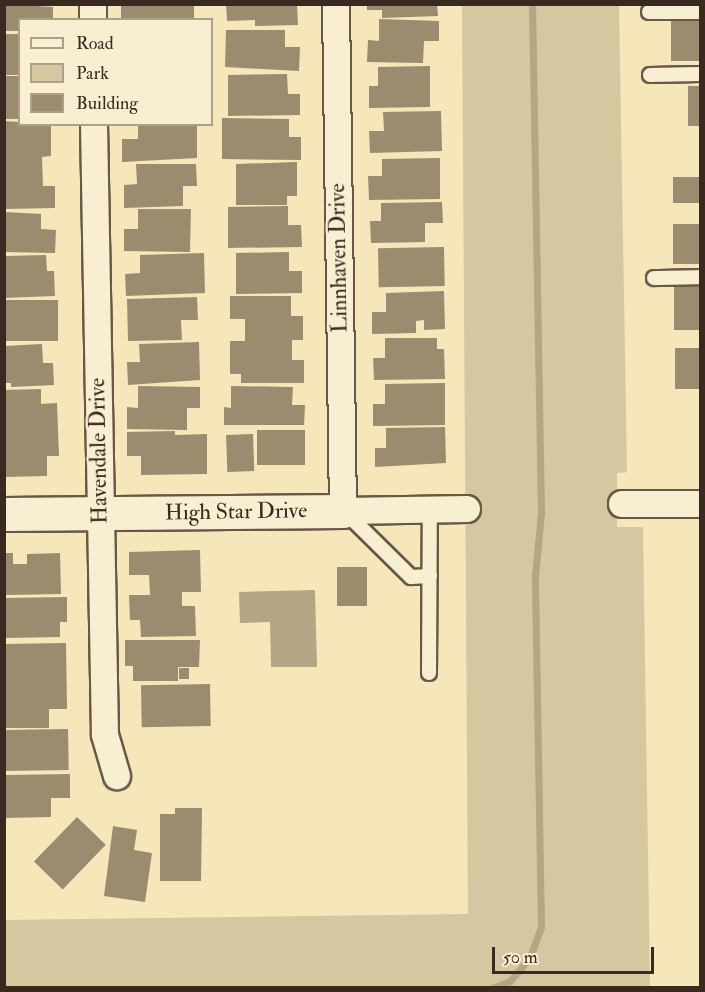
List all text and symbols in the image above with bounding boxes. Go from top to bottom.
legend [18,18,213,126]
text: Road [76,32,114,55]
text: Park [76,62,109,85]
text: Building [76,92,138,115]
street label: Linnhaven Drive [324,183,354,333]
street label: Havendale Drive [85,378,113,524]
street label: High Star Drive [165,498,307,526]
scale bar [495,935,657,973]
text: 50 m [503,946,538,969]

